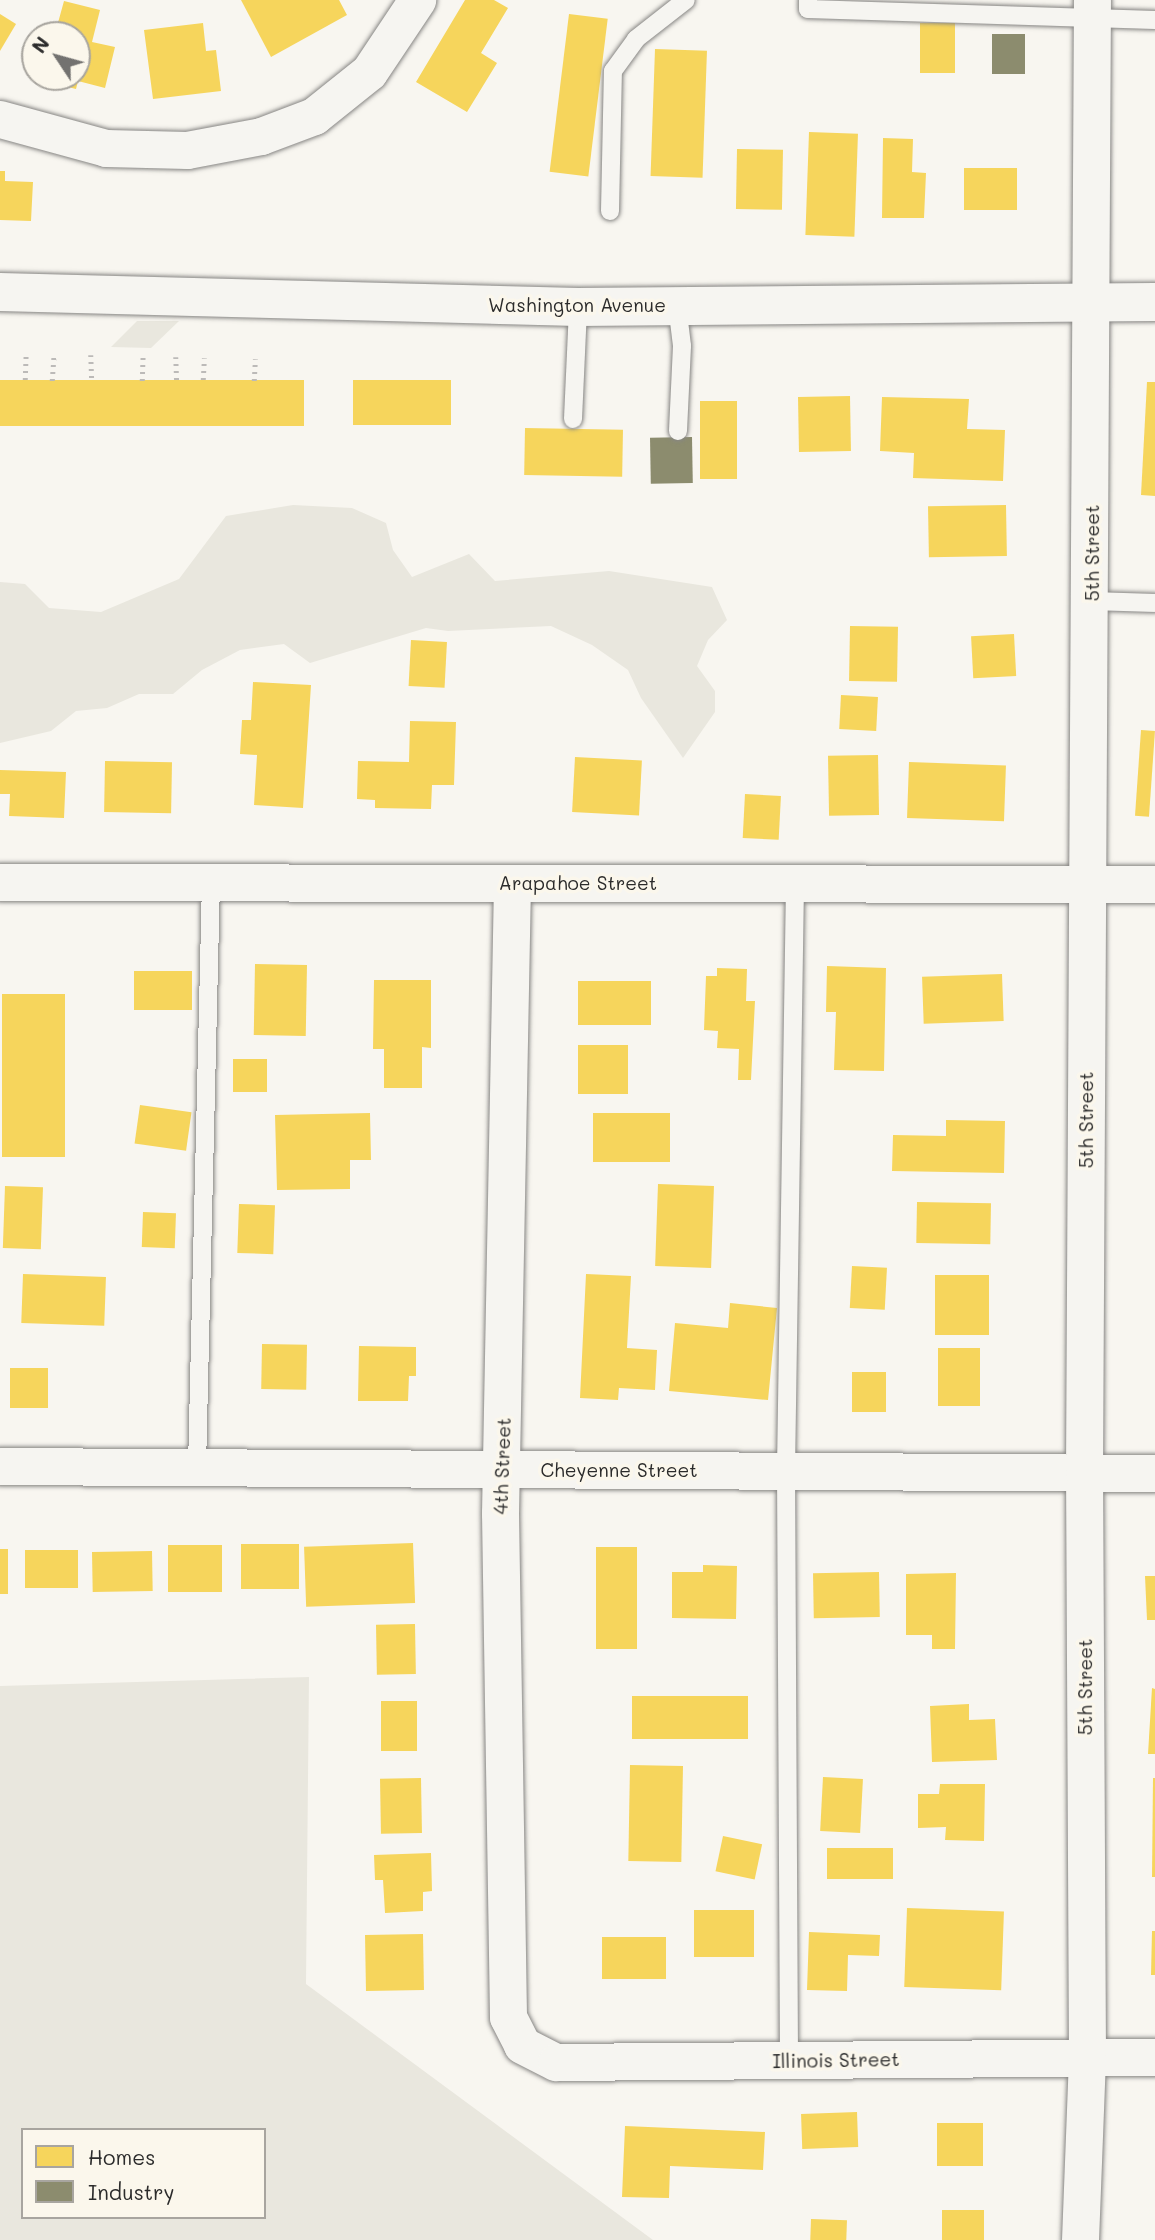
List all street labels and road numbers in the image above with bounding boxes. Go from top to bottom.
street label: Washington Avenue [488,294,666,316]
street label: 5th Street [1081,505,1103,601]
street label: Arapahoe Street [499,872,657,894]
street label: 5th Street [1075,1072,1097,1168]
street label: 4th Street [489,1417,515,1515]
street label: Cheyenne Street [540,1459,698,1481]
street label: 5th Street [1074,1639,1096,1735]
street label: Illinois Street [772,2047,900,2073]

